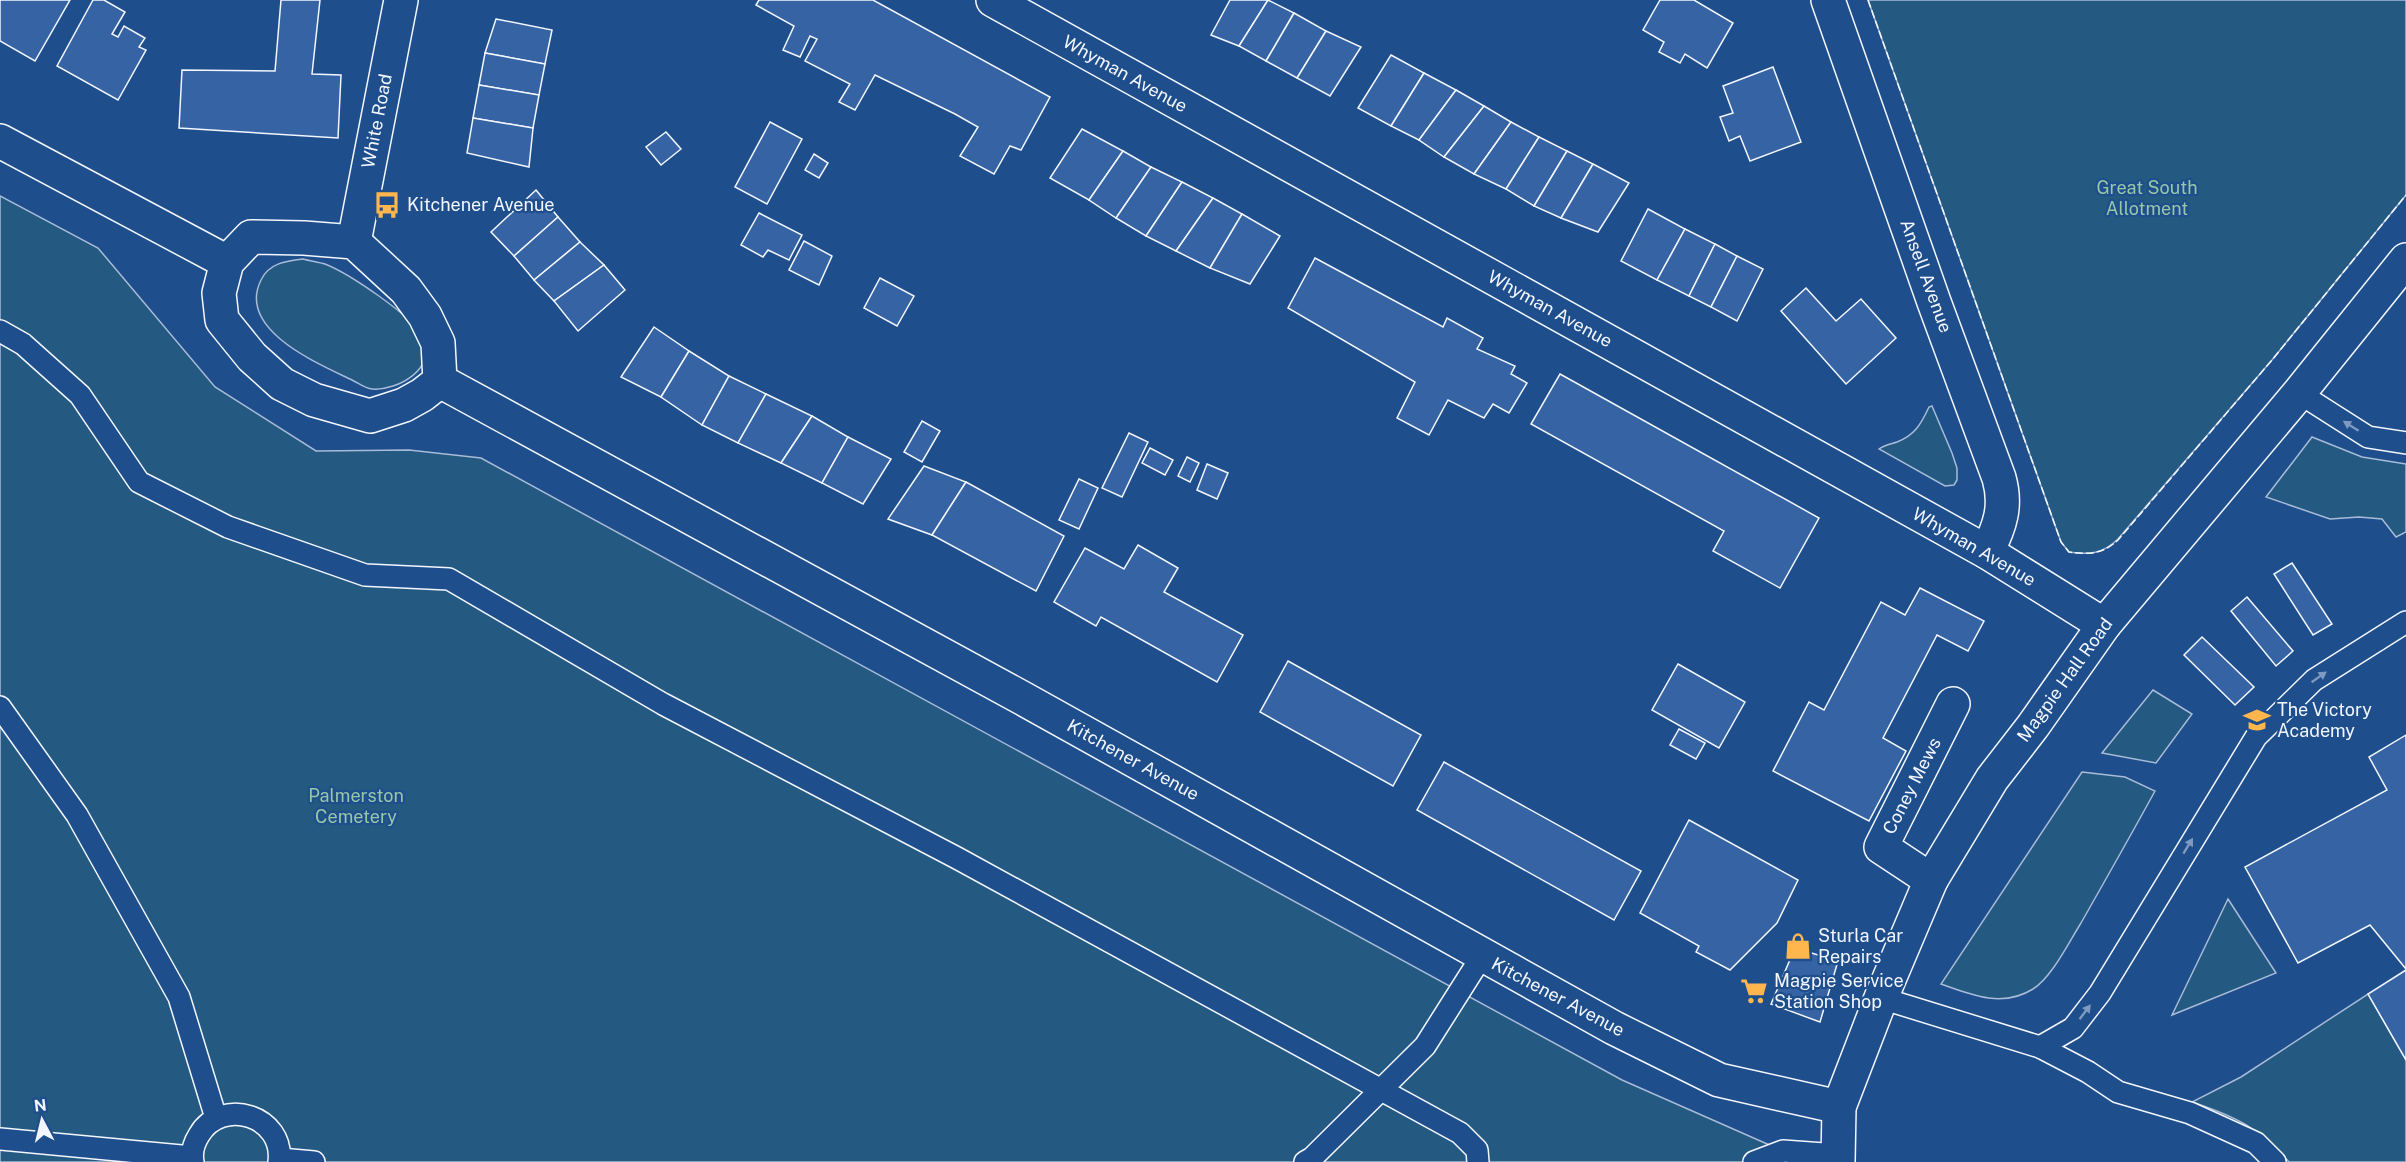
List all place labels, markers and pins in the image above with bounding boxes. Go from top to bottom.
bus stop icon: Kitchener Avenue [372,190,402,220]
place label: Kitchener Avenue [407,194,555,215]
place label: The Victory Academy [2277,699,2372,741]
school or university icon: The Victory Academy [2242,705,2272,735]
place label: Sturla Car Repairs [1818,925,1903,967]
shop icon: Sturla Car Repairs [1783,931,1813,961]
place label: Magpie Service Station Shop [1774,970,1904,1012]
supermarket icon: Magpie Service Station Shop [1739,976,1769,1006]

